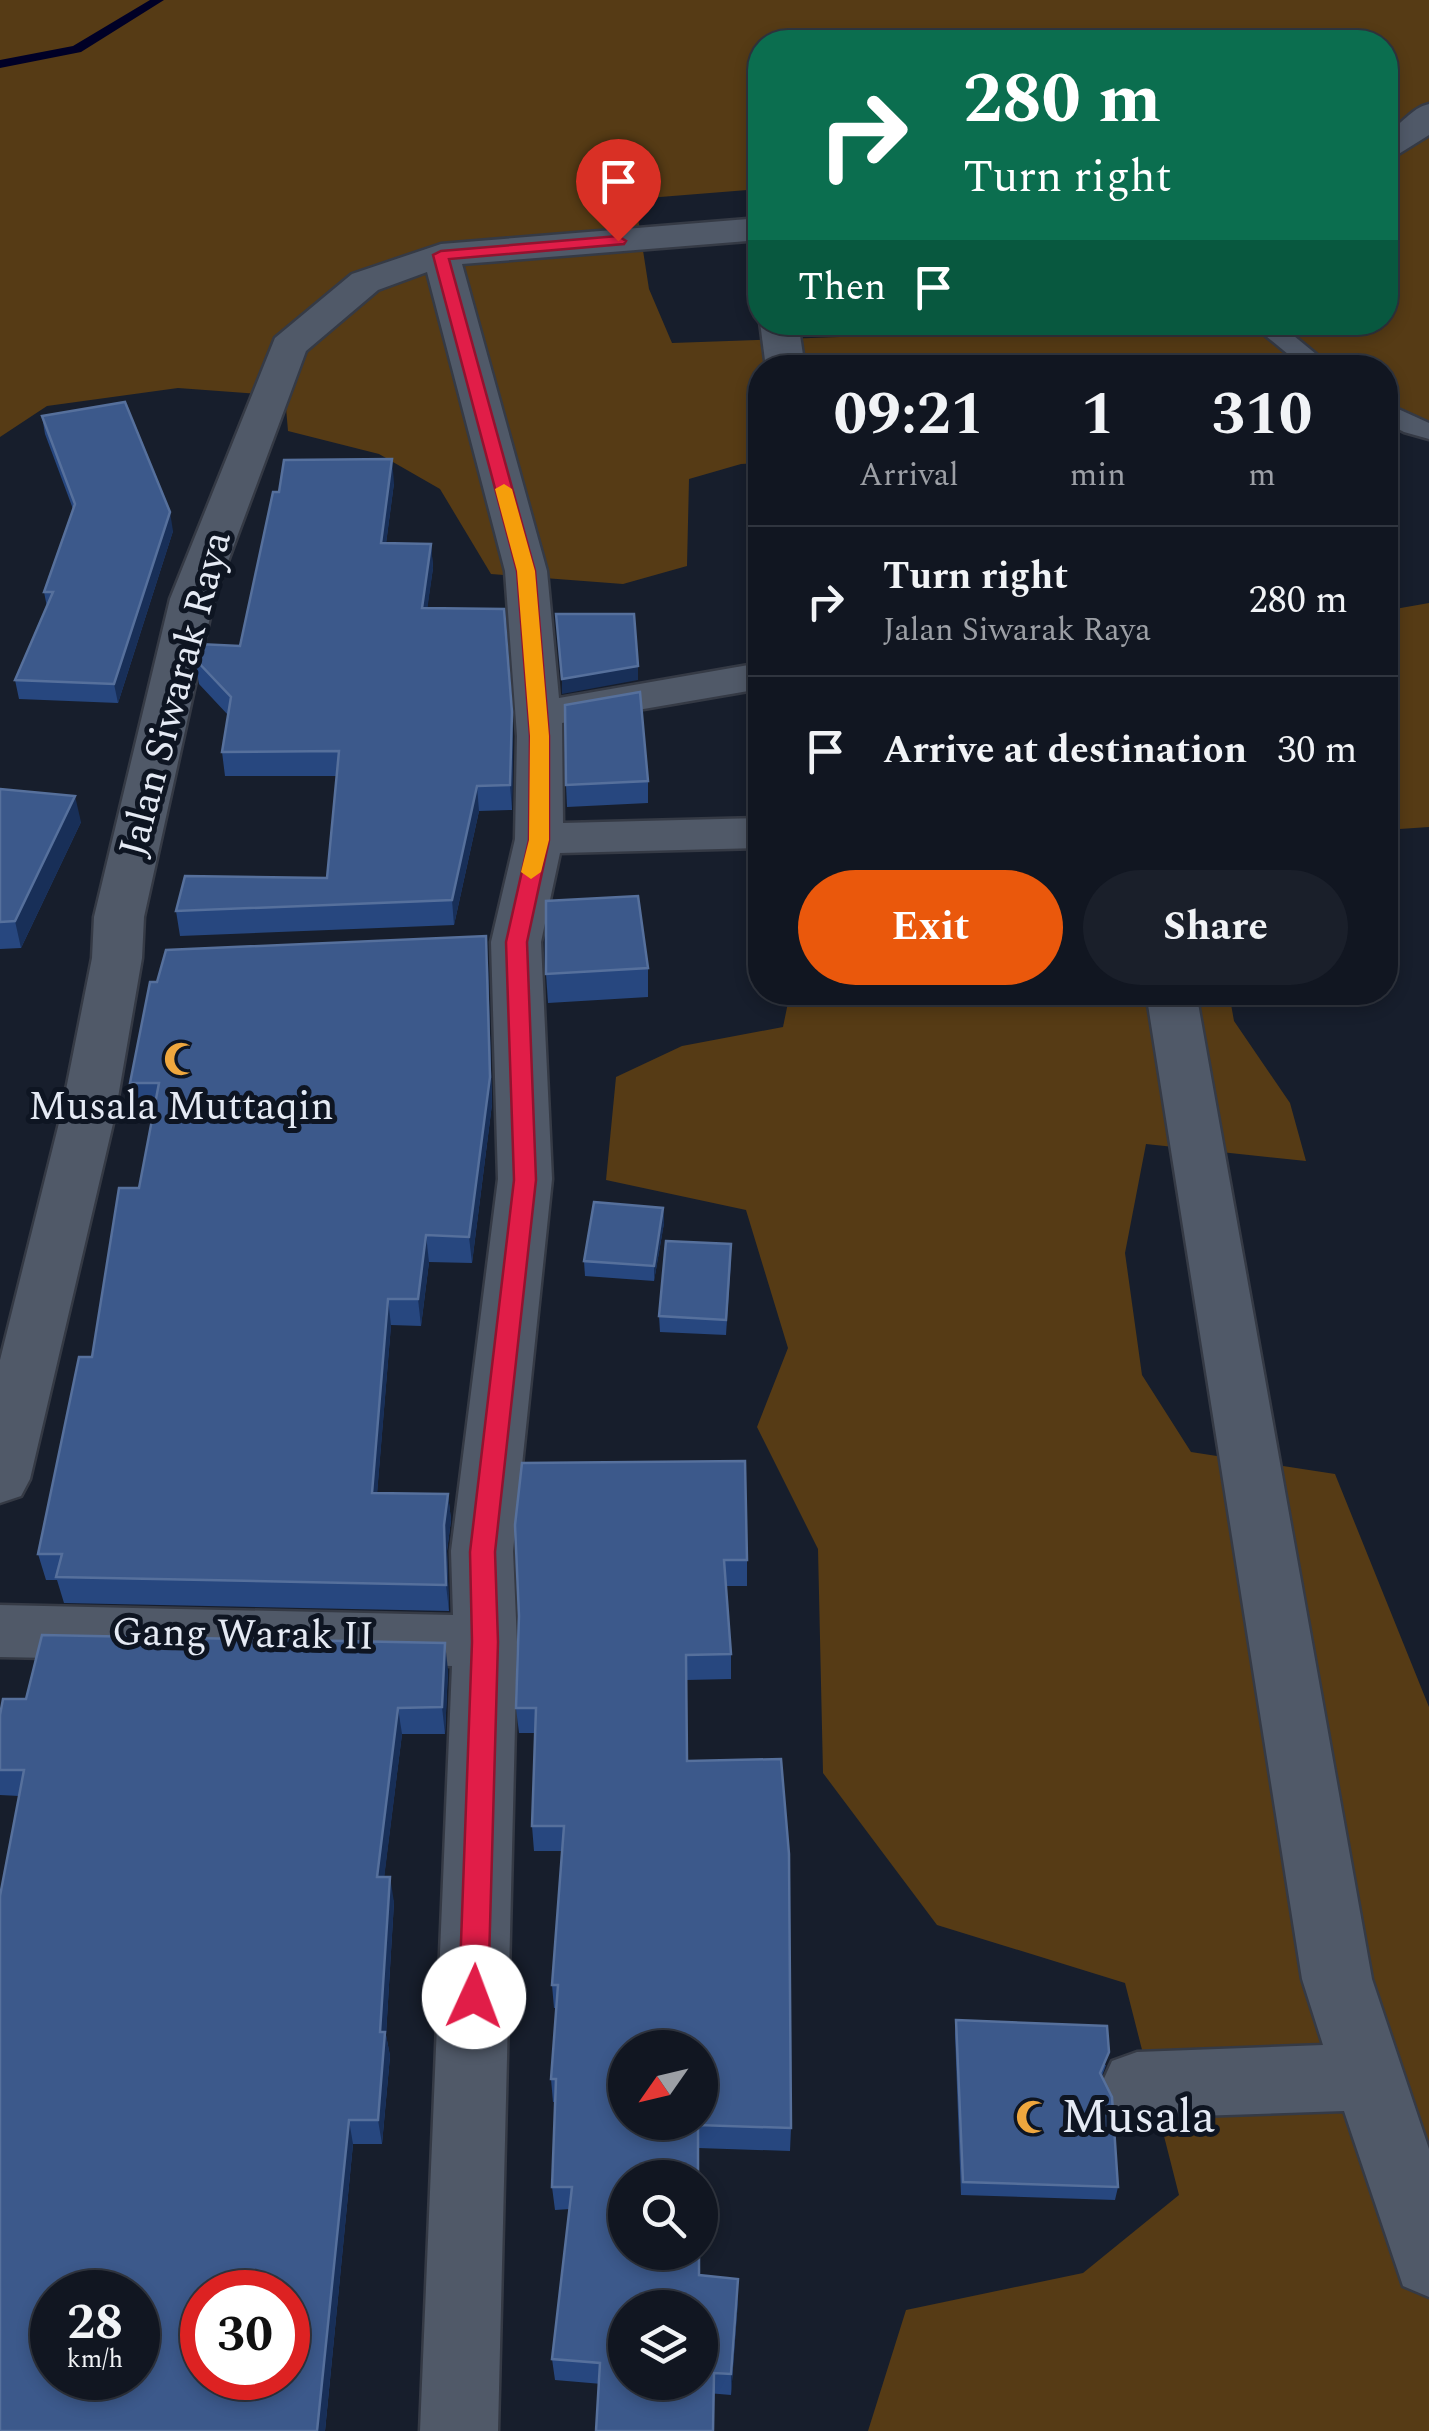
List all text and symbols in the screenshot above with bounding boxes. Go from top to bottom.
text: 280 m [963,47,1161,153]
icon: right [798,70,928,200]
pin [576,139,661,242]
text: Turn right [963,143,1172,212]
icon: arrive [591,154,646,209]
text: Then [798,259,886,317]
icon: arrive [906,260,961,315]
text: 09:21 [834,369,984,461]
text: 1 [1081,369,1115,461]
text: 310 [1211,369,1312,461]
text: Arrival [859,451,959,500]
text: min [1070,451,1126,500]
text: m [1248,451,1276,500]
street label: Jalan Siwarak Raya [103,524,249,864]
text: Turn right [883,548,1068,606]
text: 280 m [1249,572,1348,630]
icon: right [798,574,853,629]
text: Jalan Siwarak Raya [883,606,1151,655]
text: Arrive at destination [883,722,1247,780]
text: 30 m [1277,722,1357,780]
icon: arrive [798,724,853,779]
button: Exit [798,870,1063,985]
button: Share [1083,870,1348,985]
mosque icon: Musala Muttaqin [162,1040,200,1078]
place label: Musala Muttaqin [28,1077,334,1138]
street label: Gang Warak II [111,1602,375,1668]
position arrow [422,1945,526,2049]
north arrow [608,2030,718,2140]
map controls [608,2030,718,2400]
place label: Musala [1061,2081,1216,2154]
mosque icon: Musala [1014,2098,1052,2136]
button: search [608,2160,718,2270]
speed limit sign: 30 [180,2270,310,2400]
text: 28 [67,2285,123,2361]
button: layers [608,2290,718,2400]
text: km/h [67,2341,123,2379]

